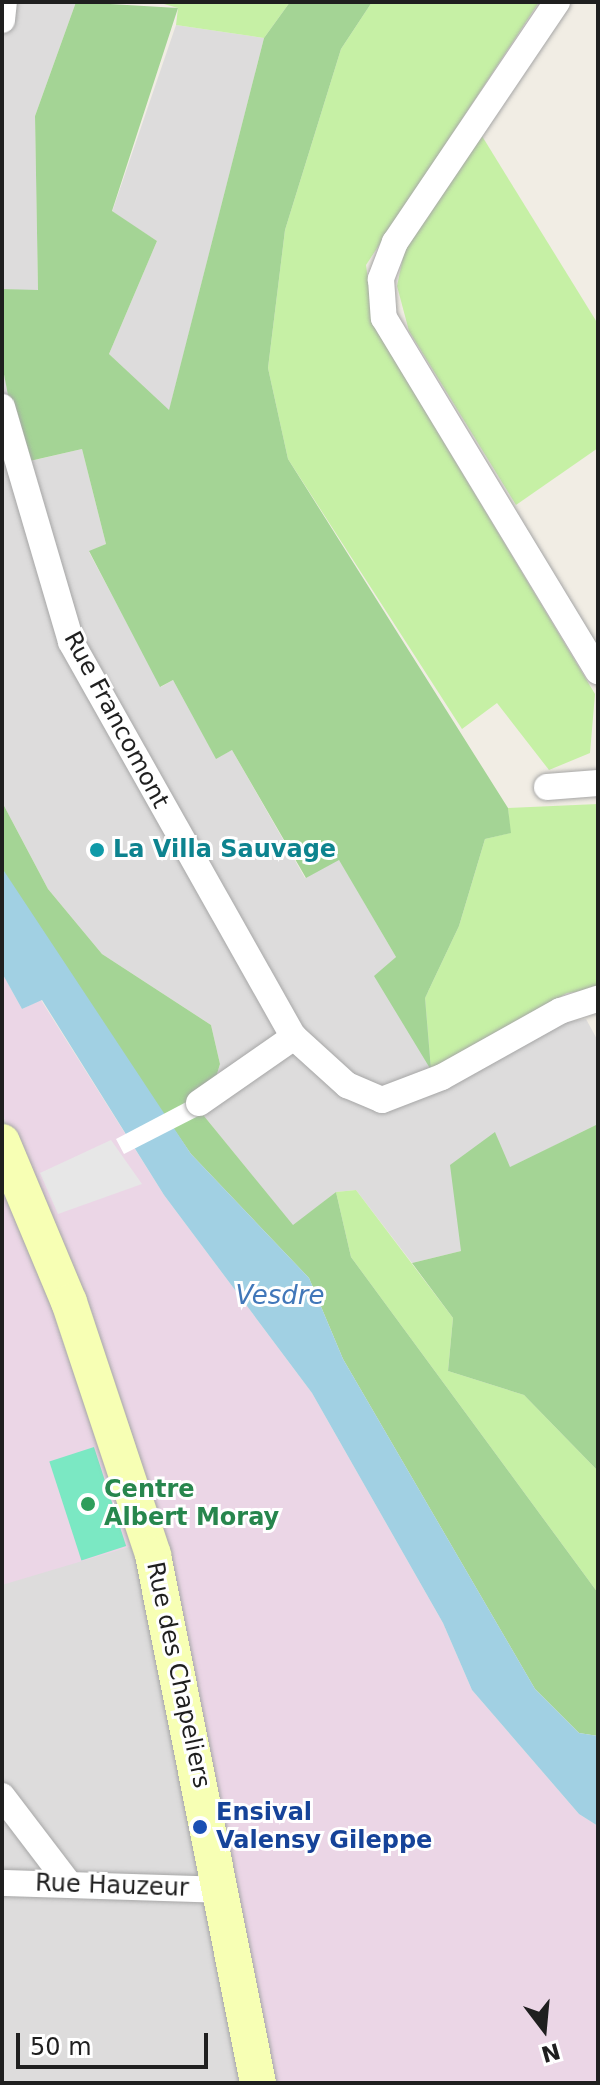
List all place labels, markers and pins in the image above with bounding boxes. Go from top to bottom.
place label: La Villa Sauvage [113,836,336,864]
marker: La Villa Sauvage [88,841,106,859]
place label: Centre Albert Moray [104,1476,279,1532]
marker: Centre Albert Moray [79,1495,97,1513]
place label: Ensival Valensy Gileppe [216,1799,432,1855]
marker: Ensival Valensy Gileppe [191,1818,209,1836]

